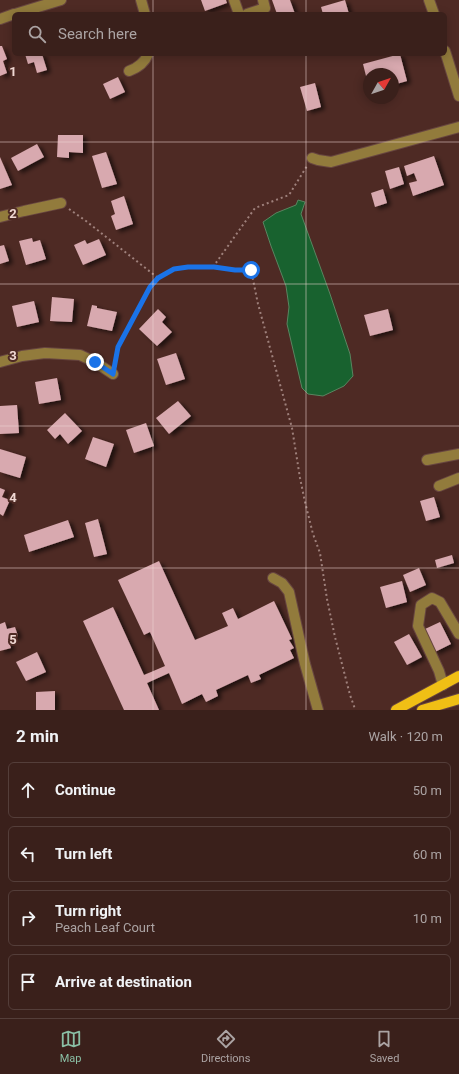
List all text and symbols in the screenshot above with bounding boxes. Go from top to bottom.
search box [12,12,447,56]
icon: search [26,23,48,45]
text: Search here [58,25,137,43]
text: 1 [9,64,17,79]
north arrow [363,68,399,104]
text: 2 [9,206,17,221]
route start [242,261,260,279]
text: 3 [9,348,17,363]
route end [86,353,104,371]
text: 4 [9,490,17,505]
text: 5 [9,632,17,647]
text: 2 min [16,726,59,746]
text: Walk · 120 m [368,729,443,744]
icon: ahead [17,779,39,801]
text: Continue [55,781,116,799]
text: 50 m [413,783,442,798]
icon: left [17,843,39,865]
text: Turn left [55,845,112,863]
text: 60 m [413,847,442,862]
text: Turn right [55,902,121,920]
icon: right [17,907,39,929]
text: 10 m [413,911,442,926]
text: Peach Leaf Court [55,920,155,935]
icon: arrive [17,971,39,993]
text: Arrive at destination [55,973,192,991]
tab: Map [60,1028,82,1065]
tab: Directions [201,1028,250,1065]
tab: Saved [370,1028,399,1065]

